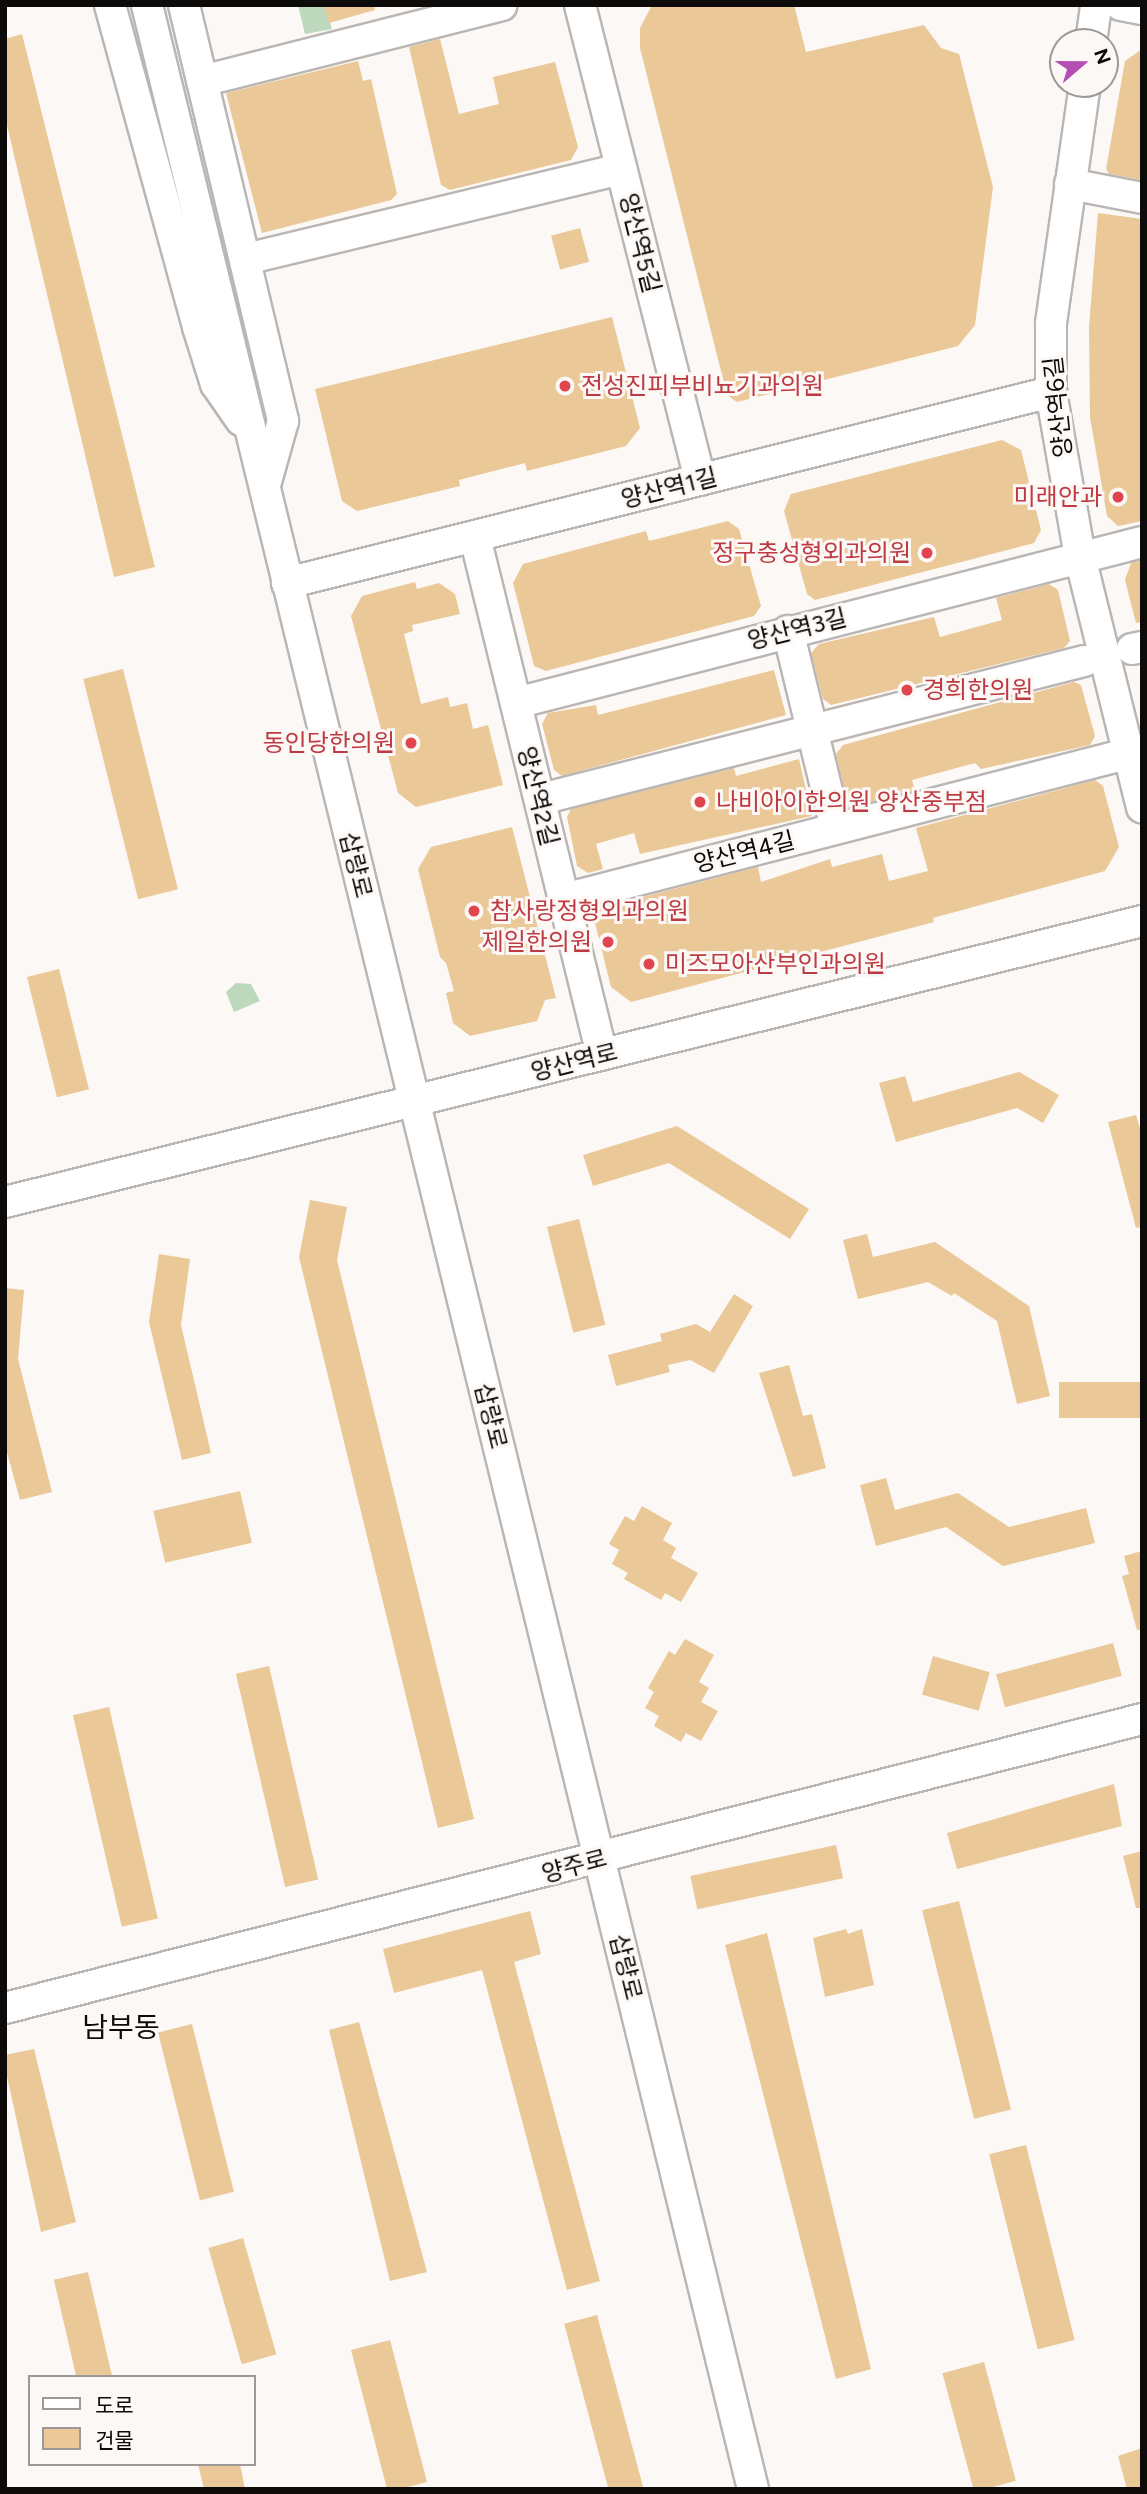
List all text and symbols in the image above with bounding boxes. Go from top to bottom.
north arrow [1049,28,1119,98]
text: N [1089,45,1116,67]
street label: 양산역5길 [614,190,666,296]
street label: 양산역6길 [1038,355,1078,459]
place label: 전성진피부비뇨기과의원 [581,372,824,400]
marker: 전성진피부비뇨기과의원 [555,376,575,396]
street label: 양산역1길 [618,462,720,514]
place label: 미래안과 [1014,483,1102,511]
marker: 미래안과 [1108,487,1128,507]
place label: 정구충성형외과의원 [712,539,911,567]
marker: 정구충성형외과의원 [917,543,937,563]
street label: 양산역3길 [744,603,850,655]
place label: 경희한의원 [923,676,1033,704]
marker: 경희한의원 [897,680,917,700]
place label: 동인당한의원 [263,729,395,757]
marker: 동인당한의원 [401,733,421,753]
street label: 양산역2길 [512,743,564,849]
place label: 나비아이한의원 양산중부점 [716,788,987,816]
marker: 나비아이한의원 양산중부점 [690,792,710,812]
street label: 양산역4길 [690,826,798,878]
street label: 삽량로 [334,829,378,901]
place label: 참사랑정형외과의원 [490,897,689,925]
marker: 참사랑정형외과의원 [464,901,484,921]
place label: 제일한의원 [482,928,592,956]
marker: 제일한의원 [598,932,618,952]
place label: 미즈모아산부인과의원 [665,950,886,978]
marker: 미즈모아산부인과의원 [639,954,659,974]
street label: 양산역로 [528,1037,620,1087]
street label: 삽량로 [469,1380,513,1452]
street label: 양주로 [538,1844,610,1888]
street label: 삽량로 [604,1931,648,2003]
district label: 남부동 [82,2010,160,2044]
legend [28,2375,256,2466]
text: 도로 [95,2393,134,2418]
text: 건물 [95,2428,134,2453]

